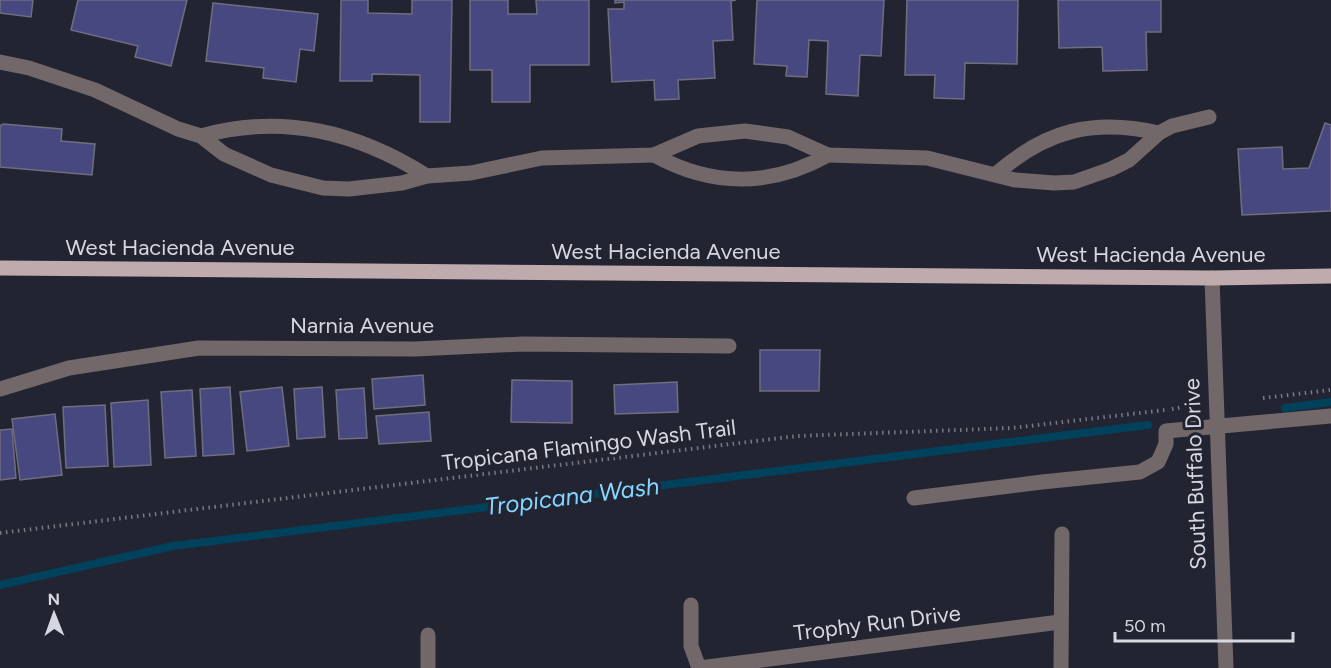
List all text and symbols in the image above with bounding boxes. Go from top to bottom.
street label: West Hacienda Avenue [65,234,295,261]
street label: West Hacienda Avenue [551,238,781,265]
street label: West Hacienda Avenue [1036,241,1266,268]
street label: Narnia Avenue [290,312,434,339]
street label: South Buffalo Drive [1178,378,1212,570]
street label: Tropicana Flamingo Wash Trail [441,414,737,476]
water label: Tropicana Wash [483,471,661,521]
north arrow [24,584,84,644]
text: N [47,590,60,609]
street label: Trophy Run Drive [792,599,962,647]
scale bar [1115,605,1294,643]
text: 50 m [1124,615,1166,637]

